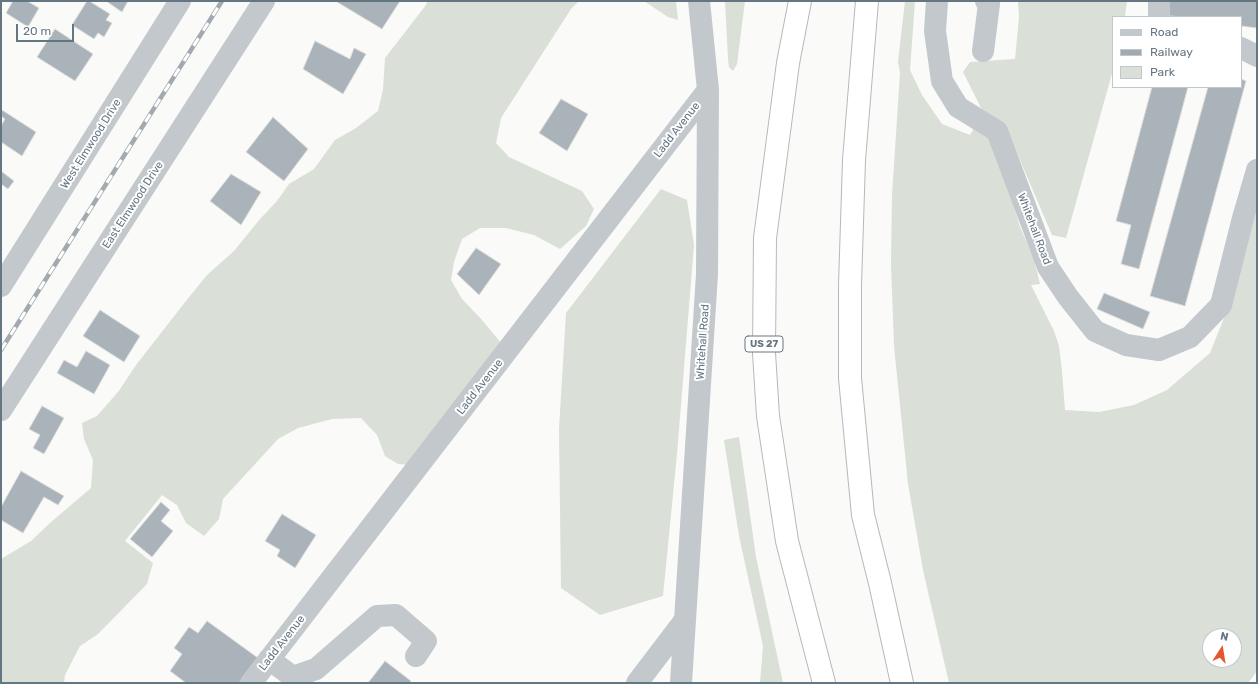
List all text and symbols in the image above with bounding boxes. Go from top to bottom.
scale bar [18,16,76,42]
legend [1112,16,1242,88]
text: 20 m [23,24,51,38]
text: Road [1150,25,1178,39]
text: Railway [1150,45,1193,59]
text: Park [1150,65,1175,79]
street label: West Elmwood Drive [58,97,124,191]
street label: Ladd Avenue [651,100,703,160]
street label: East Elmwood Drive [100,159,166,251]
street label: Whitehall Road [1014,191,1054,267]
street label: Whitehall Road [694,304,712,380]
road number: US 27 [745,336,783,352]
street label: Ladd Avenue [454,357,506,417]
street label: Ladd Avenue [256,613,308,673]
north arrow [1202,628,1242,668]
text: N [1219,630,1230,644]

